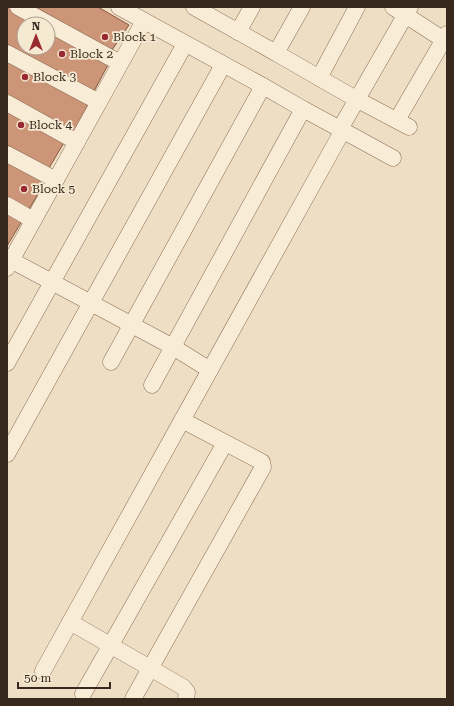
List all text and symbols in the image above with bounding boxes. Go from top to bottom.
north arrow [16,16,56,56]
text: N [32,20,41,33]
place label: Block 1 [113,30,156,44]
marker: Block 1 [100,32,110,42]
place label: Block 2 [70,47,113,61]
marker: Block 2 [57,49,67,59]
place label: Block 3 [33,70,76,84]
marker: Block 3 [20,72,30,82]
place label: Block 4 [29,118,72,132]
marker: Block 4 [16,120,26,130]
place label: Block 5 [32,182,75,196]
marker: Block 5 [19,184,29,194]
scale bar [18,664,110,690]
text: 50 m [24,671,51,685]

